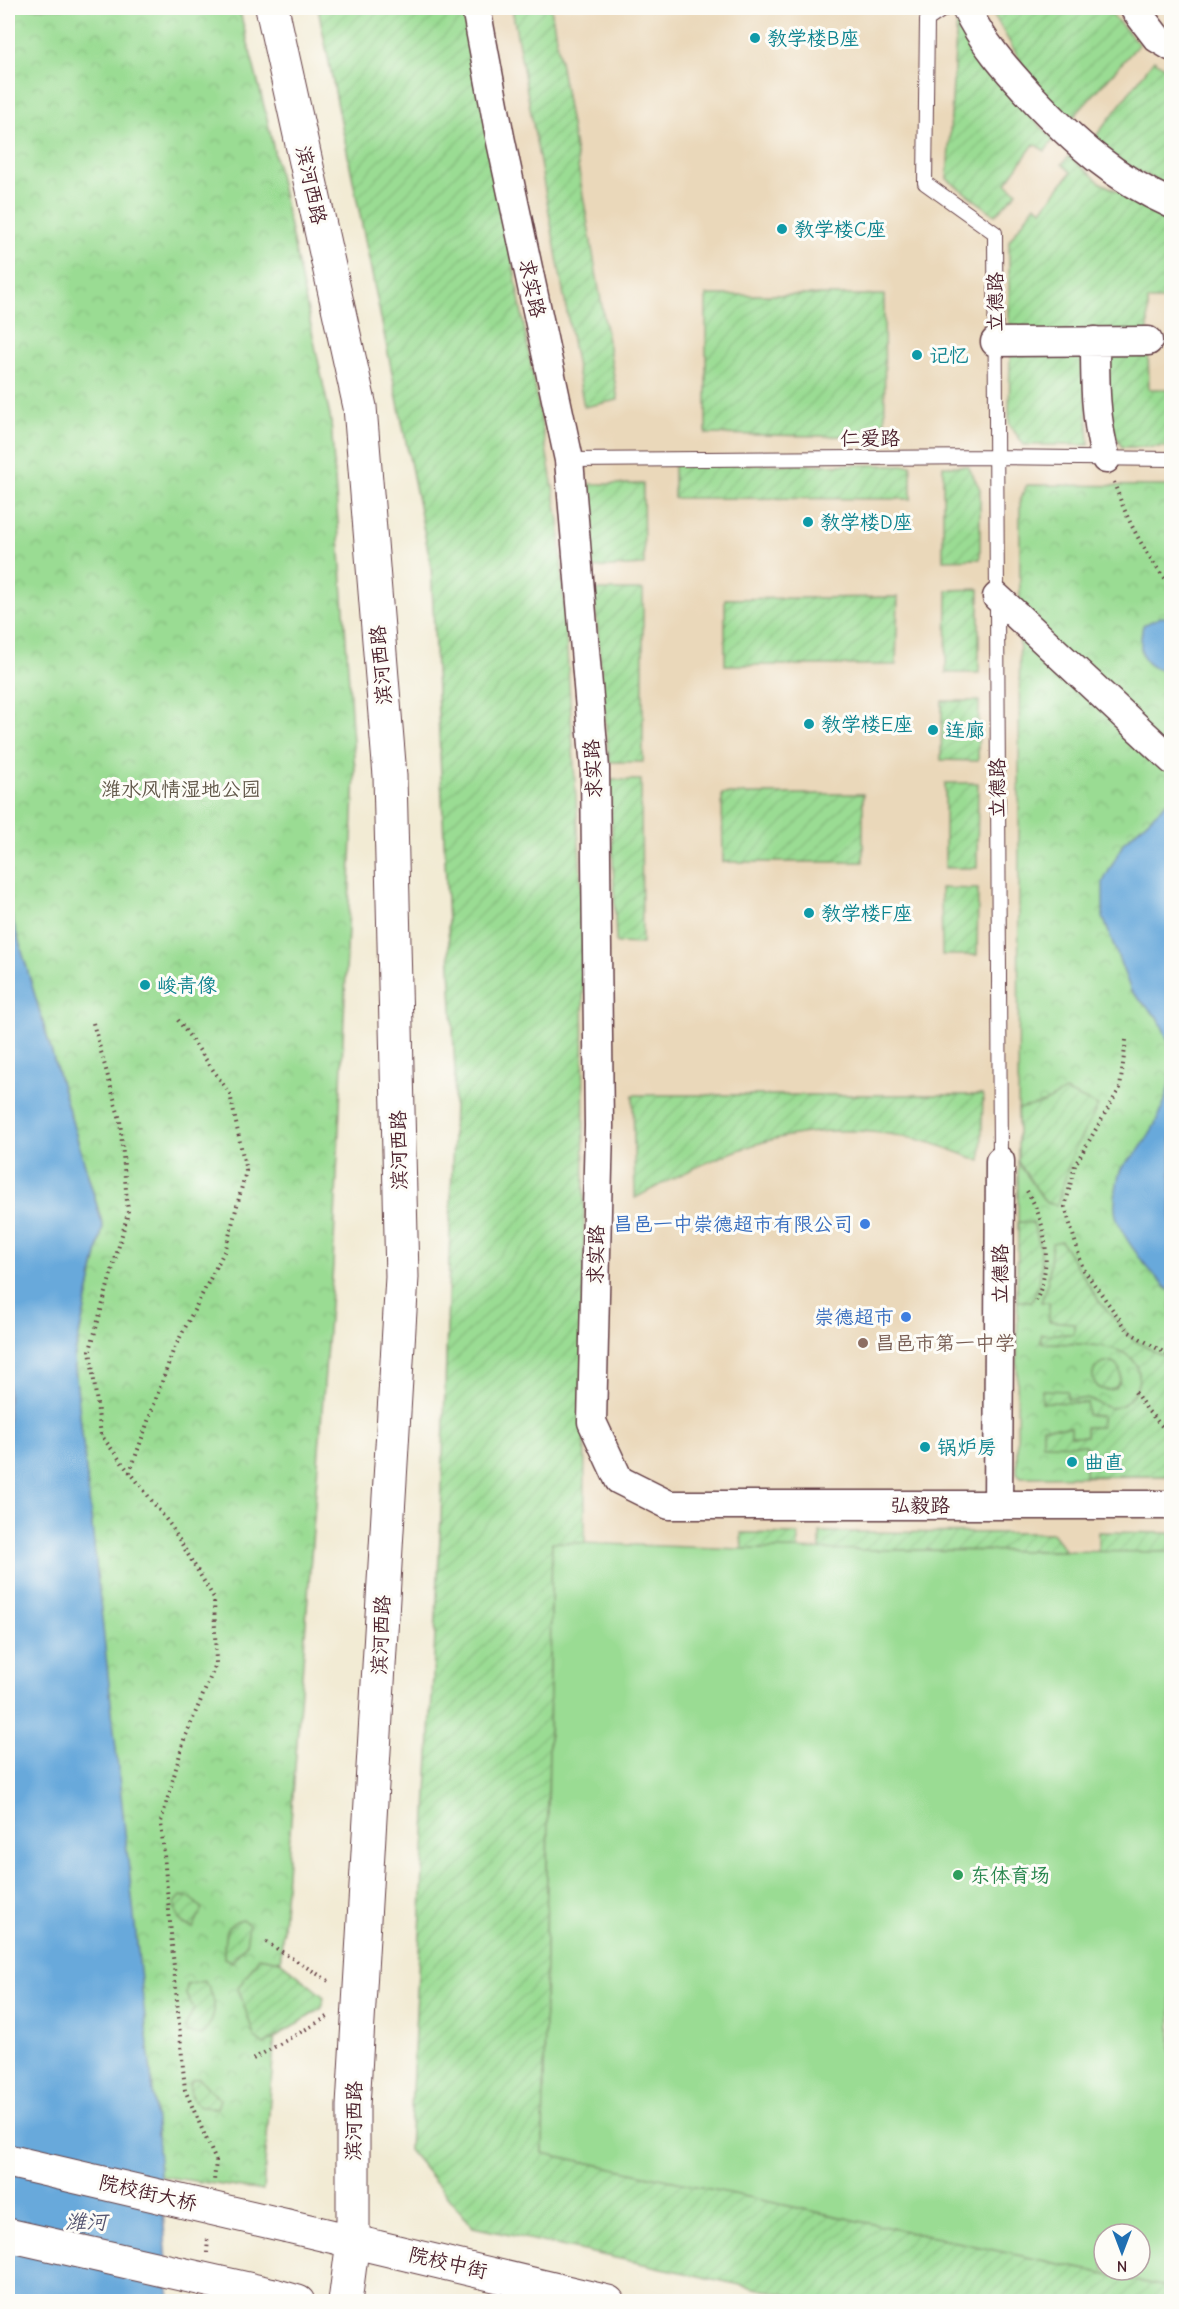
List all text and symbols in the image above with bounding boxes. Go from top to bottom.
place label: 教学楼B座 [767,27,859,50]
marker: 教学楼B座 [748,31,762,45]
street label: 滨河西路 [291,143,331,227]
place label: 教学楼C座 [794,218,886,241]
marker: 教学楼C座 [775,222,789,236]
street label: 求实路 [515,256,550,321]
street label: 立德路 [984,271,1007,332]
place label: 记忆 [929,344,969,367]
marker: 记忆 [910,348,924,362]
street label: 仁爱路 [840,427,901,450]
place label: 教学楼D座 [820,511,913,534]
marker: 教学楼D座 [801,515,815,529]
street label: 滨河西路 [366,623,396,706]
place label: 教学楼E座 [821,713,913,736]
marker: 教学楼E座 [802,717,816,731]
place label: 连廊 [945,719,985,742]
marker: 连廊 [926,723,940,737]
street label: 求实路 [580,737,606,800]
street label: 立德路 [986,757,1009,818]
park label: 潍水风情湿地公园 [101,778,261,801]
place label: 教学楼F座 [821,902,913,925]
marker: 教学楼F座 [802,906,816,920]
place label: 峻青像 [157,974,217,997]
marker: 峻青像 [138,978,152,992]
street label: 滨河西路 [387,1109,411,1190]
place label: 昌邑一中崇德超市有限公司 [613,1213,853,1236]
marker: 昌邑一中崇德超市有限公司 [858,1217,872,1231]
street label: 求实路 [584,1224,608,1285]
street label: 立德路 [989,1243,1012,1304]
place label: 崇德超市 [814,1306,894,1329]
marker: 崇德超市 [899,1310,913,1324]
place label: 昌邑市第一中学 [875,1332,1015,1355]
marker: 昌邑市第一中学 [856,1336,870,1350]
place label: 锅炉房 [937,1436,997,1459]
marker: 锅炉房 [918,1440,932,1454]
place label: 曲直 [1084,1451,1124,1474]
marker: 曲直 [1065,1455,1079,1469]
street label: 弘毅路 [890,1494,951,1517]
street label: 滨河西路 [367,1593,395,1676]
place label: 东体育场 [970,1864,1050,1887]
marker: 东体育场 [951,1868,965,1882]
street label: 滨河西路 [342,2080,366,2161]
street label: 院校街大桥 [97,2171,199,2215]
water label: 潍河 [65,2210,110,2234]
north arrow [1092,2222,1152,2282]
street label: 院校中街 [406,2243,490,2283]
text: N [1117,2257,1127,2275]

